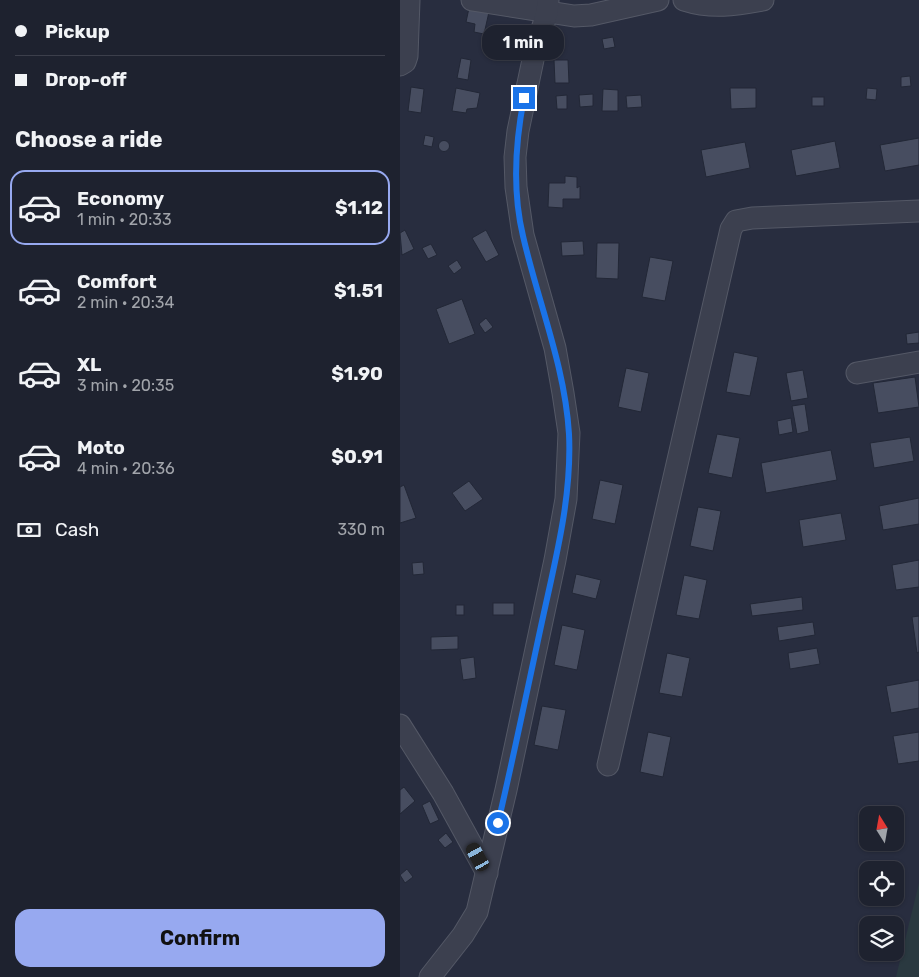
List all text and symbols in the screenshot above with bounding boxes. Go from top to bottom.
text: Pickup [45,20,110,43]
callout: 1 min [483,26,565,61]
text: 1 min [503,33,543,52]
text: Drop-off [45,68,127,91]
route end [513,87,535,109]
text: Choose a ride [15,126,162,153]
icon: car [17,185,62,230]
text: Economy [77,187,164,210]
text: $1.12 [335,196,383,219]
text: 1 min · 20:33 [77,210,172,229]
icon: car [17,268,62,313]
text: Comfort [77,270,157,293]
text: $1.51 [334,279,383,302]
text: 2 min · 20:34 [77,293,174,312]
icon: car [17,351,62,396]
text: XL [77,353,101,376]
text: $1.90 [331,362,383,385]
text: 3 min · 20:35 [77,376,174,395]
icon: car [17,434,62,479]
text: Moto [77,436,125,459]
text: $0.91 [331,445,383,468]
text: 4 min · 20:36 [77,459,175,478]
icon: cash [15,516,43,544]
text: Cash [55,518,99,541]
text: 330 m [337,520,385,539]
north arrow [859,806,904,851]
map controls [859,806,904,961]
route start [487,812,509,834]
car [464,840,491,874]
button: locate [859,861,904,906]
button: Confirm [15,909,385,967]
button: layers [859,916,904,961]

